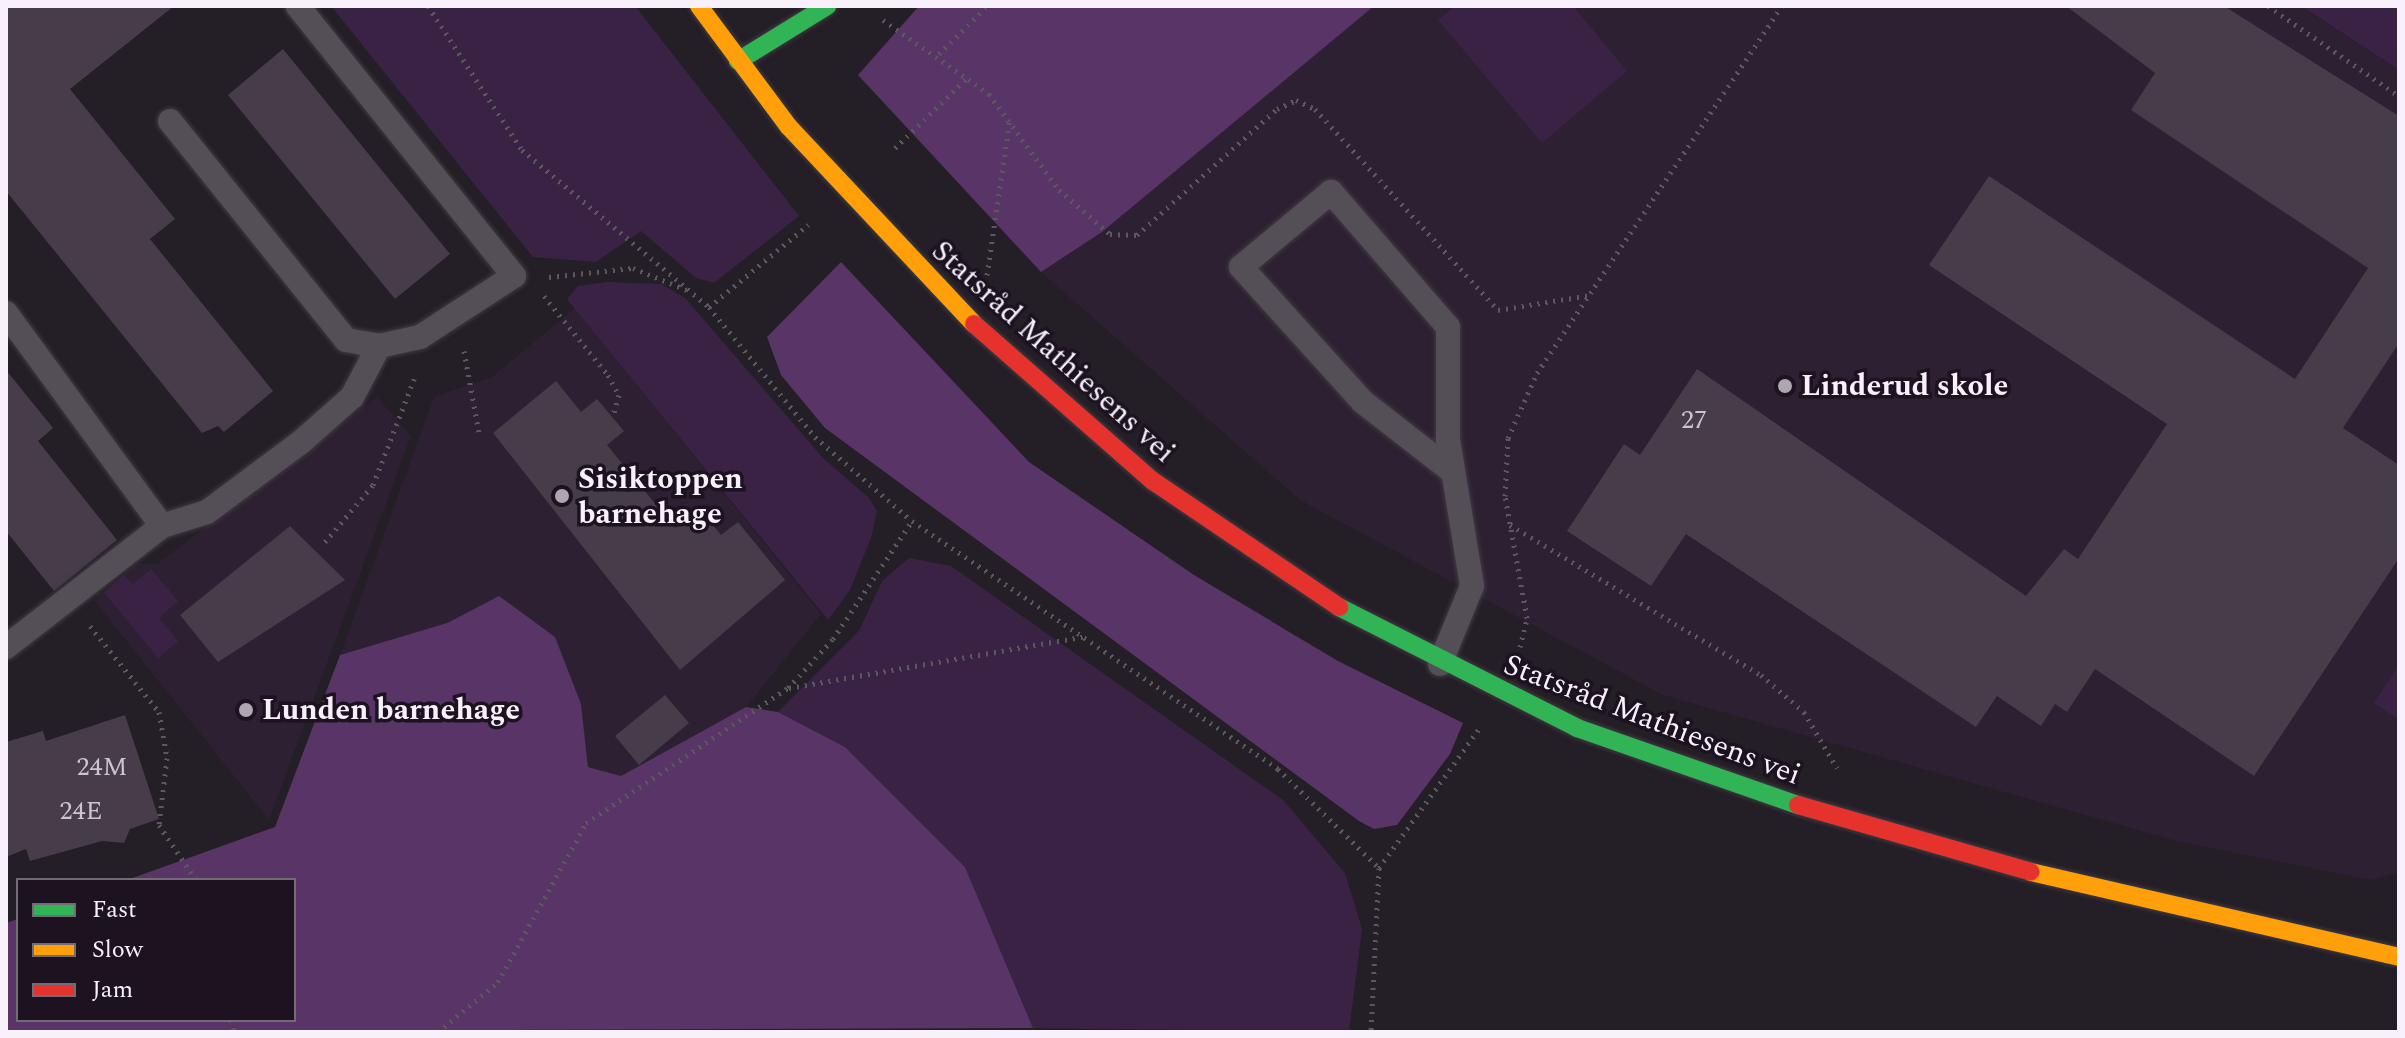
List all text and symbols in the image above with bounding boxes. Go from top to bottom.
street label: Statsråd Mathiesens vei [924,233,1182,471]
place label: Linderud skole [1801,368,2008,404]
marker: Linderud skole [1776,377,1794,395]
house number: 27 [1681,405,1707,437]
place label: Sisiktoppen barnehage [578,461,743,532]
marker: Sisiktoppen barnehage [553,487,571,505]
street label: Statsråd Mathiesens vei [1498,647,1806,793]
place label: Lunden barnehage [262,692,520,728]
marker: Lunden barnehage [237,701,255,719]
house number: 24M [77,752,127,784]
house number: 24E [60,796,102,828]
legend [16,878,296,1022]
text: Fast [92,892,137,928]
text: Slow [92,932,143,968]
text: Jam [92,972,133,1008]

